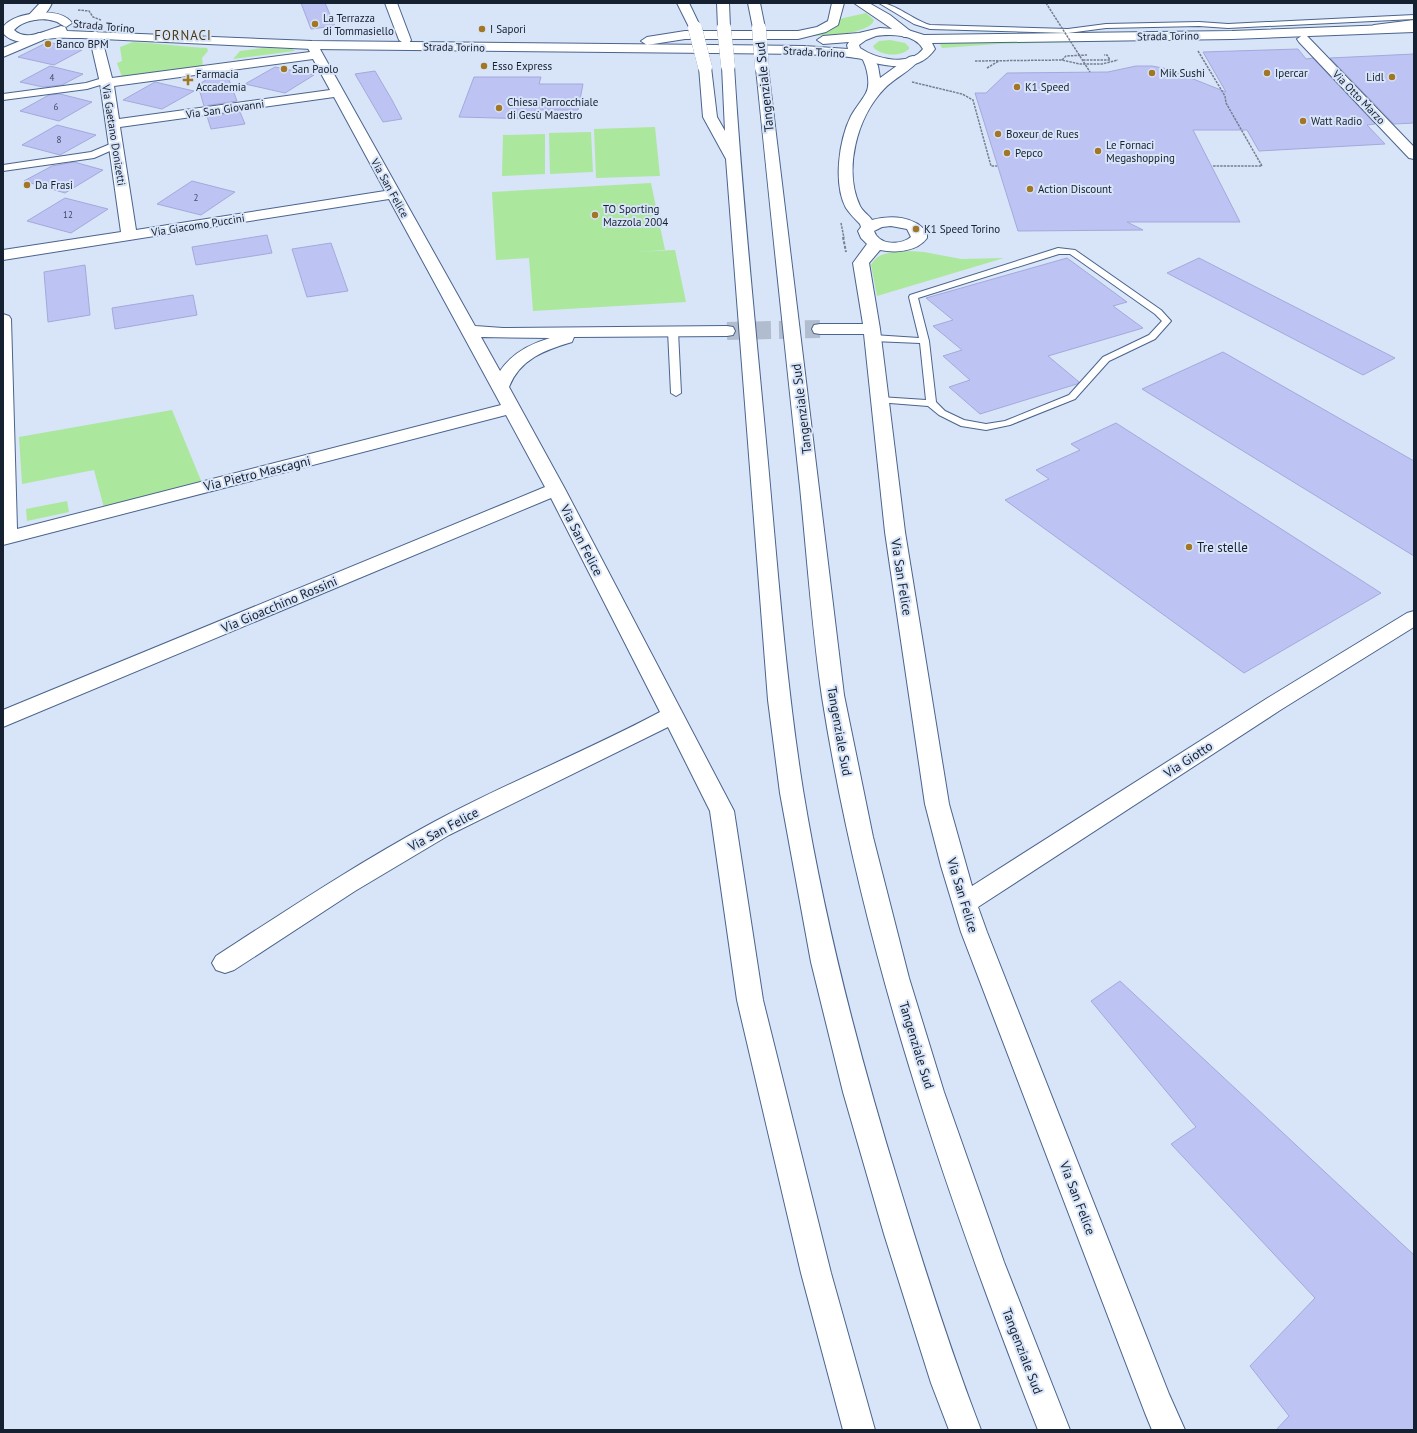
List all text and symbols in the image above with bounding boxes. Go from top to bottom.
place label: La Terrazza di Tommasiello [323,11,394,38]
street label: Strada Torino [73,16,136,36]
marker: La Terrazza di Tommasiello [310,19,320,29]
place label: I Sapori [490,22,526,36]
marker: I Sapori [477,24,487,34]
district label: FORNACI [154,27,212,44]
street label: Strada Torino [1137,28,1199,44]
place label: Banco BPM [56,37,109,51]
marker: Banco BPM [43,39,53,49]
street label: Strada Torino [423,39,485,55]
street label: Tangenziale Sud [751,41,778,133]
street label: Strada Torino [783,43,845,61]
place label: Esso Express [492,59,552,73]
marker: Esso Express [479,61,489,71]
place label: San Paolo [292,62,339,76]
marker: San Paolo [279,64,289,74]
place label: Mik Sushi [1160,66,1205,80]
place label: Ipercar [1275,66,1308,80]
street label: Via Otto Marzo [1329,66,1388,127]
place label: Farmacia Accademia [196,67,246,94]
marker: Mik Sushi [1147,68,1157,78]
marker: Ipercar [1262,68,1272,78]
place label: Lidl [1366,70,1385,84]
house number: 4 [50,72,55,83]
marker: Lidl [1387,72,1397,82]
marker: Farmacia Accademia [183,75,193,85]
place label: K1 Speed [1025,80,1069,94]
street label: Via Gaetano Donizetti [99,82,129,187]
marker: K1 Speed [1012,82,1022,92]
place label: Chiesa Parrocchiale di Gesù Maestro [507,95,599,122]
street label: Via San Giovanni [184,97,265,122]
house number: 6 [54,101,59,112]
marker: Chiesa Parrocchiale di Gesù Maestro [494,103,504,113]
place label: Watt Radio [1311,114,1362,128]
marker: Watt Radio [1298,116,1308,126]
place label: Boxeur de Rues [1006,127,1079,141]
marker: Boxeur de Rues [993,129,1003,139]
house number: 8 [57,134,62,145]
place label: Le Fornaci Megashopping [1106,138,1175,165]
place label: Pepco [1015,146,1043,160]
marker: Le Fornaci Megashopping [1093,146,1103,156]
marker: Pepco [1002,148,1012,158]
street label: Via San Felice [367,155,412,220]
place label: Da Frasi [35,178,73,192]
marker: Da Frasi [22,180,32,190]
place label: Action Discount [1038,182,1112,196]
marker: Action Discount [1025,184,1035,194]
house number: 2 [194,192,199,203]
place label: TO Sporting Mazzola 2004 [603,202,668,229]
house number: 12 [63,209,73,220]
marker: TO Sporting Mazzola 2004 [590,210,600,220]
street label: Via Giacomo Puccini [149,211,246,239]
place label: K1 Speed Torino [924,222,1000,236]
marker: K1 Speed Torino [911,224,921,234]
street label: Tangenziale Sud [788,363,815,455]
street label: Via Pietro Mascagni [201,452,312,495]
street label: Via San Felice [556,501,607,579]
street label: Via San Felice [887,536,916,617]
place label: Tre stelle [1197,539,1248,556]
marker: Tre stelle [1184,542,1194,552]
street label: Via Gioacchino Rossini [218,572,340,637]
street label: Tangenziale Sud [823,685,856,777]
street label: Via Giotto [1160,737,1216,782]
street label: Via San Felice [404,804,481,856]
street label: Via San Felice [943,855,982,935]
street label: Tangenziale Sud [895,999,938,1091]
street label: Via San Felice [1055,1158,1099,1237]
street label: Tangenziale Sud [998,1306,1047,1397]

